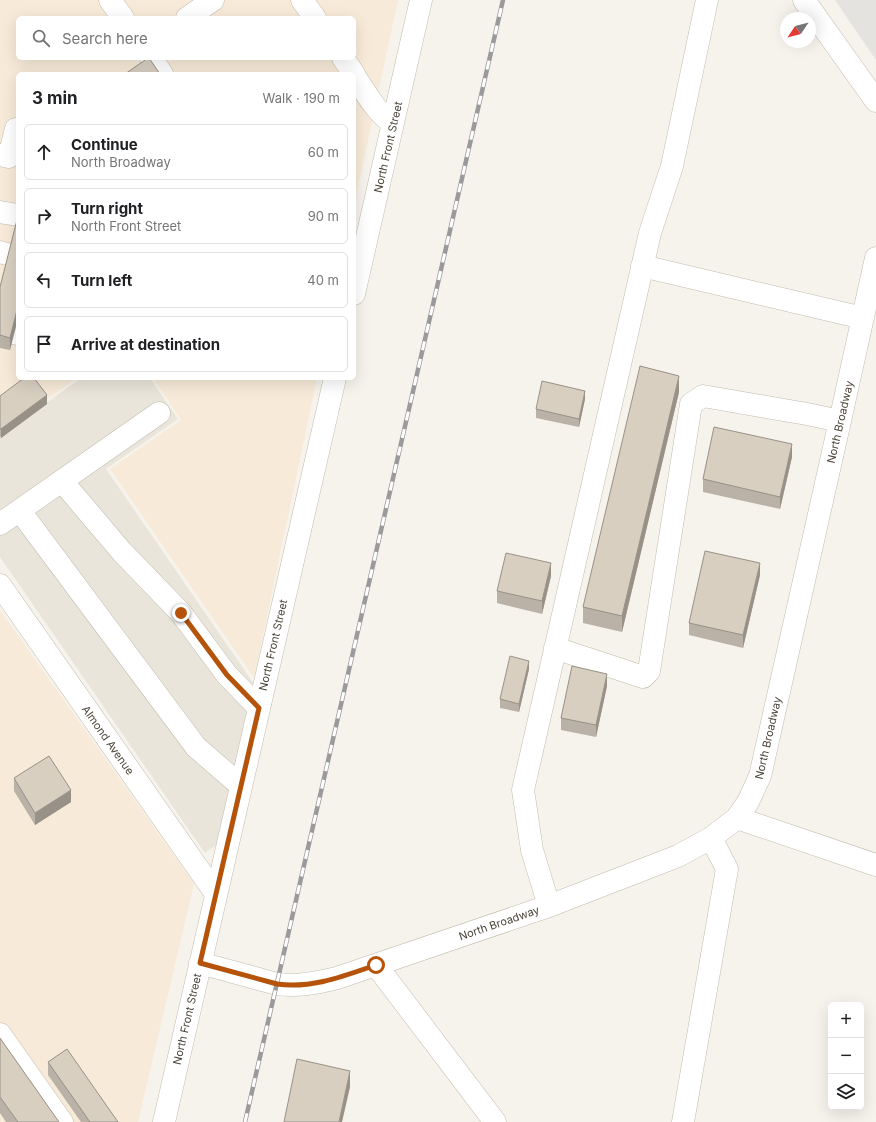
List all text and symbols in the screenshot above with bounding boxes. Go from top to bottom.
north arrow [780,12,816,48]
search box [16,16,356,60]
icon: search [30,27,52,49]
text: Search here [62,29,148,48]
text: 3 min [32,88,78,108]
text: Walk · 190 m [263,90,340,106]
street label: North Front Street [371,100,405,194]
text: Continue [71,135,138,154]
icon: ahead [33,141,55,163]
text: 60 m [308,144,339,160]
text: North Broadway [71,154,171,170]
text: Turn right [71,199,143,218]
icon: right [33,205,55,227]
text: 90 m [308,208,339,224]
text: North Front Street [71,218,181,234]
icon: left [33,269,55,291]
text: Turn left [71,271,132,290]
text: 40 m [307,272,339,288]
icon: arrive [33,333,55,355]
text: Arrive at destination [71,335,220,354]
street label: North Broadway [824,379,856,465]
street label: North Front Street [256,598,290,692]
route end [172,604,190,622]
street label: North Broadway [752,695,784,781]
street label: Almond Avenue [79,703,137,777]
street label: North Broadway [457,903,541,943]
route start [367,956,385,974]
street label: North Front Street [170,972,204,1066]
map controls [828,1002,864,1110]
button: + [828,1002,864,1038]
button: − [828,1038,864,1074]
button: layers [828,1074,864,1110]

